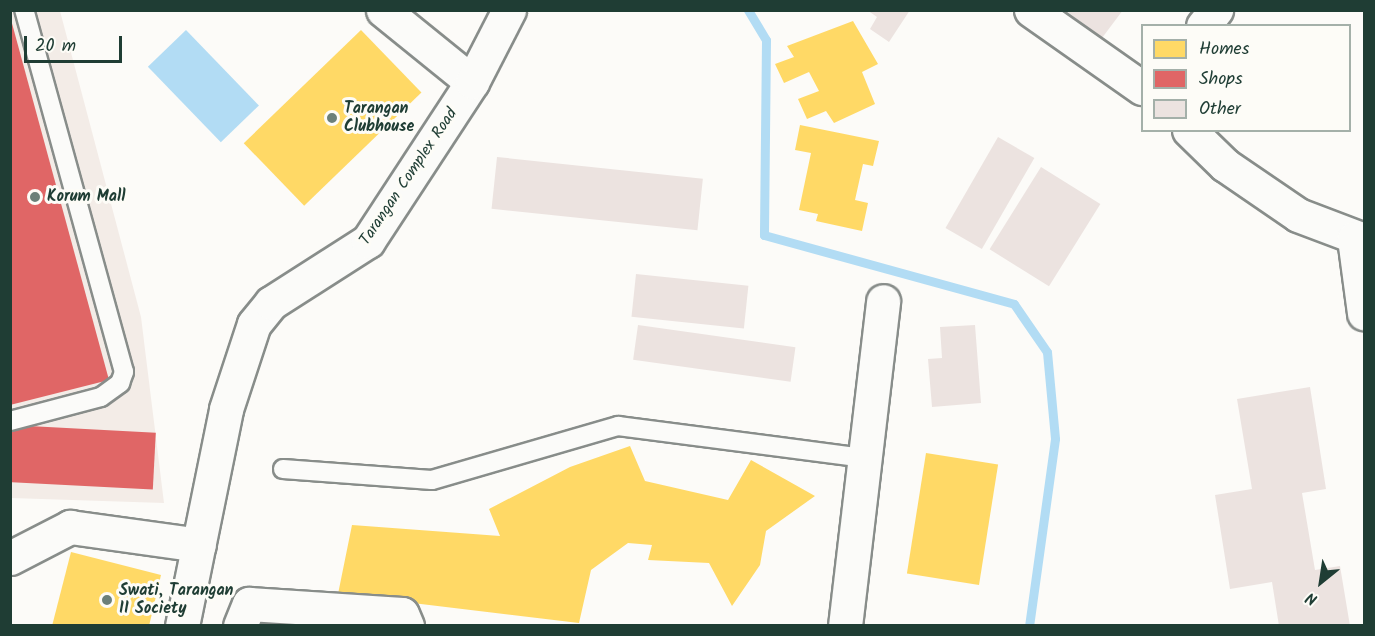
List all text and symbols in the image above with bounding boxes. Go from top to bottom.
scale bar [27,24,124,62]
legend [1141,24,1351,132]
text: 20 m [35,32,76,61]
text: Homes [1199,35,1249,64]
text: Shops [1199,65,1243,94]
text: Other [1199,95,1241,124]
place label: Tarangan Clubhouse [344,99,414,137]
street label: Tarangan Complex Road [356,105,462,249]
marker: Tarangan Clubhouse [325,111,339,125]
place label: Korum Mall [47,187,126,207]
marker: Korum Mall [28,190,42,204]
north arrow [1291,552,1351,612]
place label: Swati, Tarangan II Society [119,581,233,619]
text: N [1301,585,1322,611]
marker: Swati, Tarangan II Society [100,593,114,607]

